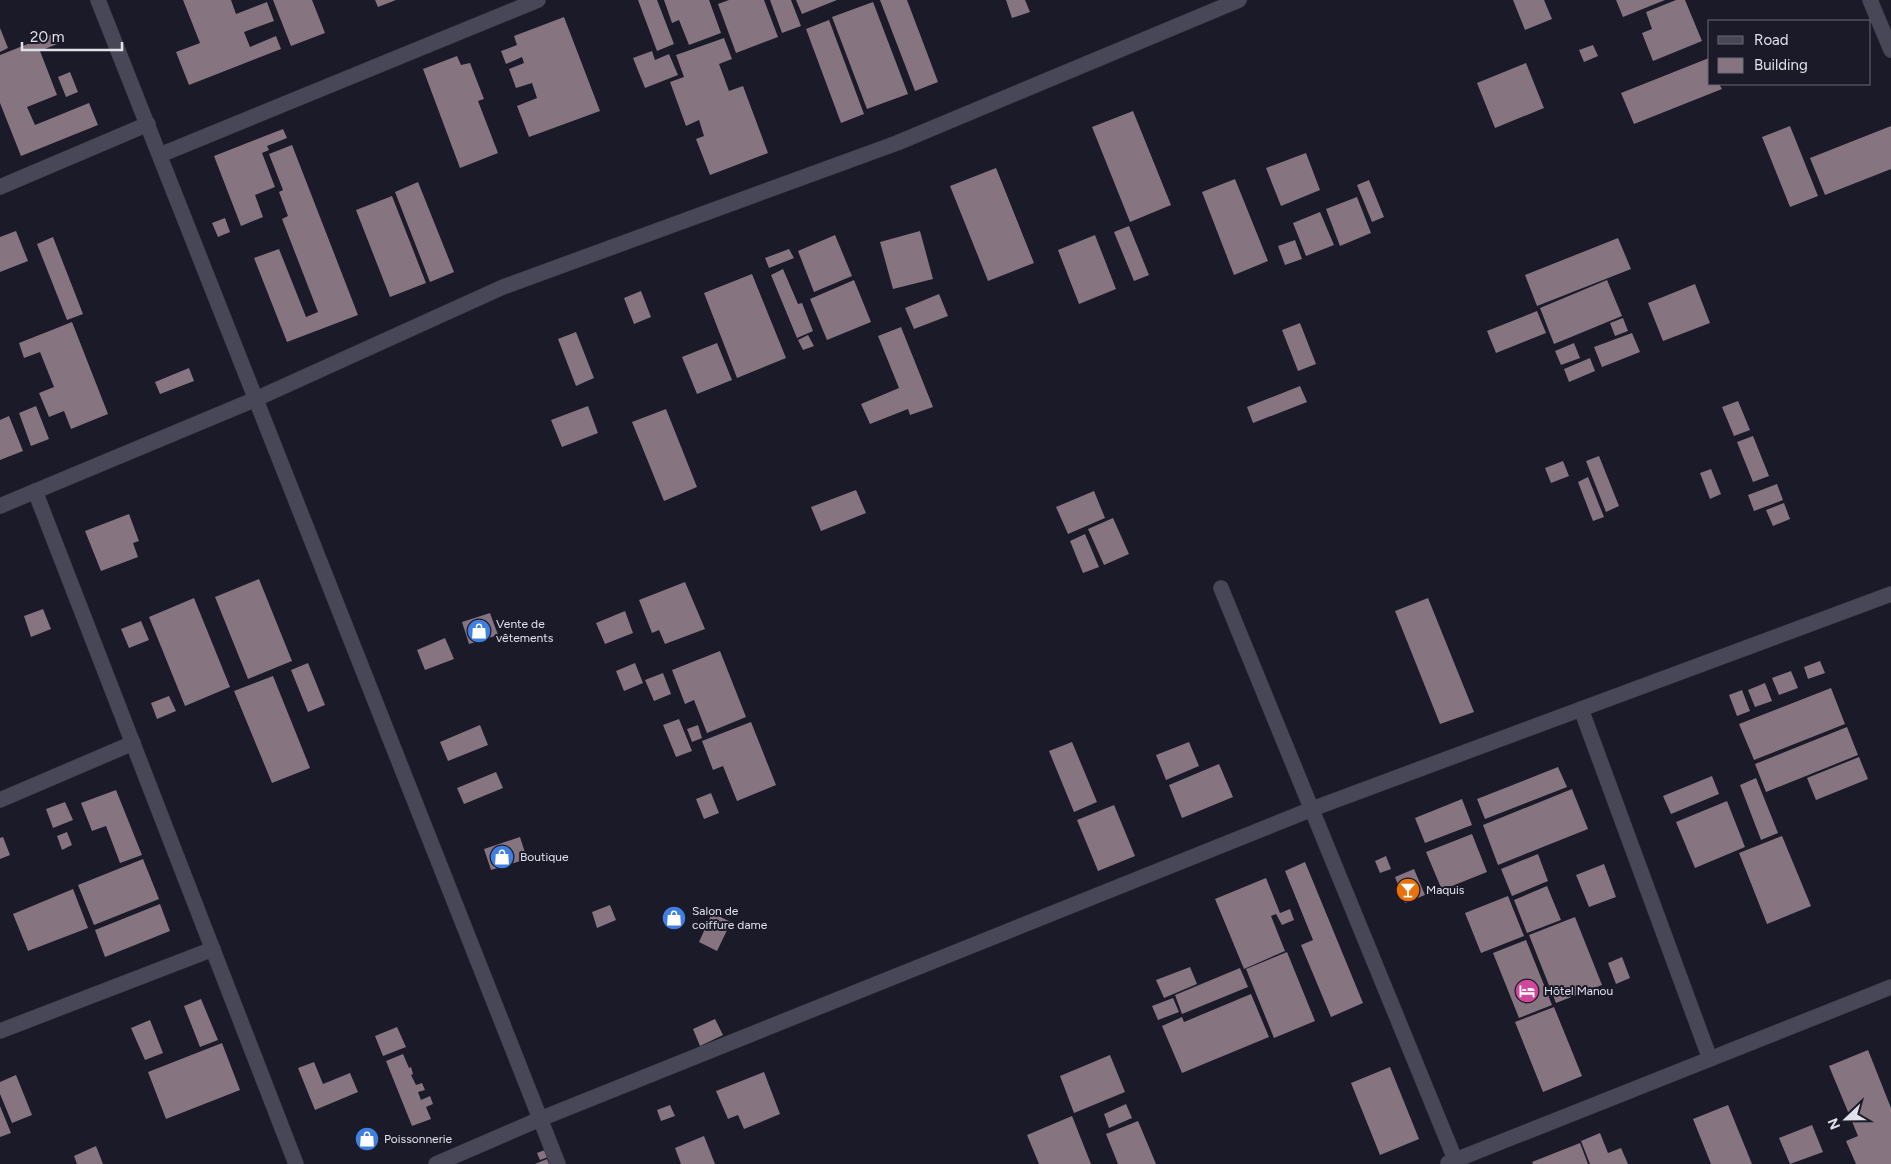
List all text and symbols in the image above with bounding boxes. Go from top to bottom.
scale bar [22,20,122,52]
legend [1708,20,1871,85]
text: 20 m [30,28,64,46]
text: Road [1754,31,1789,49]
text: Building [1754,56,1808,74]
place label: Vente de vêtements [496,617,554,645]
shop icon: Vente de vêtements [466,618,492,644]
shop icon: Boutique [489,844,515,870]
place label: Boutique [520,850,569,864]
bar icon: Maquis [1395,877,1421,903]
place label: Maquis [1426,883,1465,897]
place label: Salon de coiffure dame [692,904,768,932]
shop icon: Salon de coiffure dame [661,905,687,931]
hotel icon: Hôtel Manou [1514,978,1540,1004]
place label: Hôtel Manou [1544,984,1613,998]
north arrow [1821,1094,1871,1144]
text: N [1825,1115,1844,1132]
shop icon: Poissonnerie [354,1126,380,1152]
place label: Poissonnerie [384,1132,452,1146]

